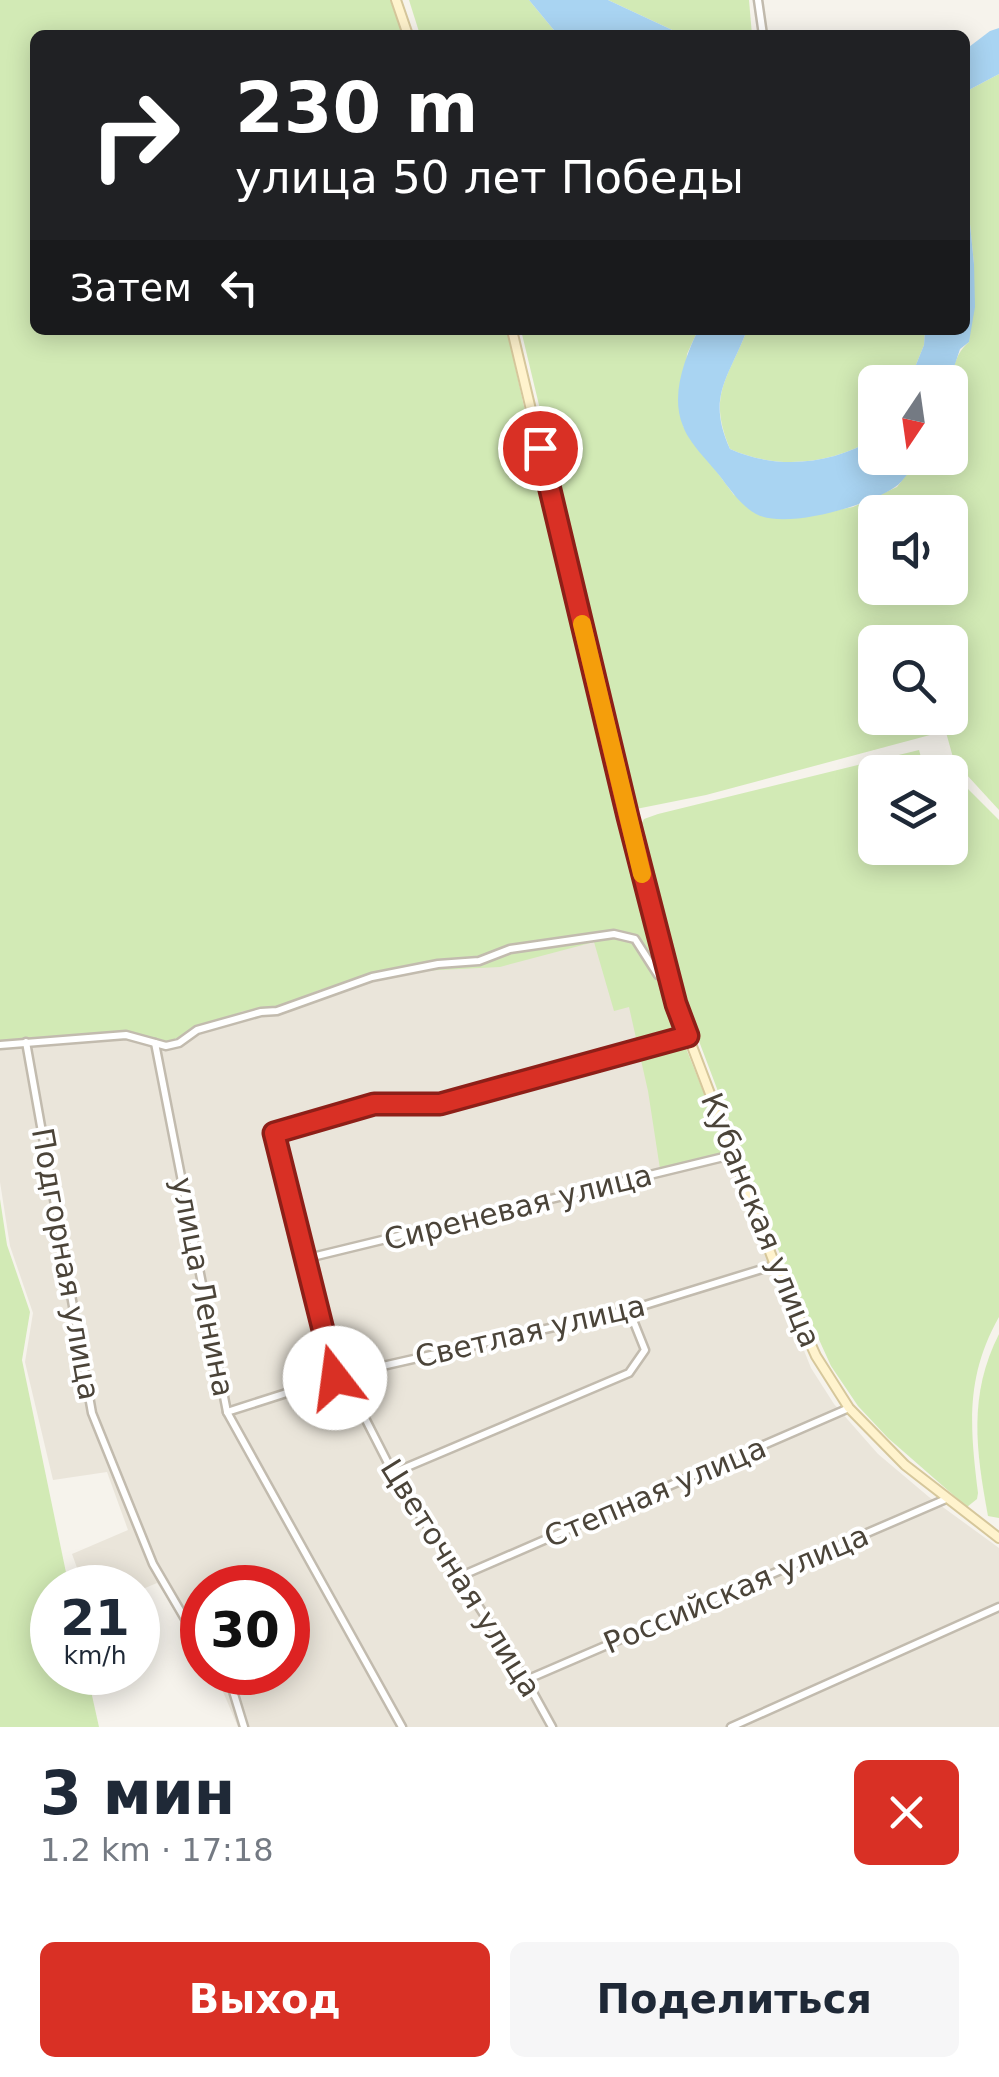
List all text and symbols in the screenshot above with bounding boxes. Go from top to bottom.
text: 230 m [235,67,478,149]
icon: right [70,70,200,200]
text: улица 50 лет Победы [235,151,744,204]
icon: left [212,260,267,315]
text: Затем [70,266,192,310]
north arrow [858,365,968,475]
map controls [858,365,968,865]
pin [498,406,583,491]
icon: arrive [513,421,568,476]
button: sound [858,495,968,605]
button: search [858,625,968,735]
button: layers [858,755,968,865]
street label: Кубанская улица [694,1088,828,1352]
street label: Подгорная улица [25,1125,107,1403]
street label: Сиреневая улица [380,1157,656,1257]
street label: улица Ленина [165,1174,241,1400]
street label: Светлая улица [412,1288,648,1374]
position arrow [283,1326,387,1430]
street label: Степная улица [539,1430,771,1554]
street label: Цветочная улица [374,1453,548,1703]
street label: Российская улица [598,1517,874,1661]
speed limit sign: 30 [180,1565,310,1695]
text: 21 [60,1589,130,1647]
text: km/h [63,1641,127,1670]
text: 3 мин [40,1758,235,1828]
button: close [854,1760,959,1865]
text: 1.2 km · 17:18 [40,1831,274,1869]
button: Выход [40,1942,490,2057]
button: Поделиться [510,1942,959,2057]

